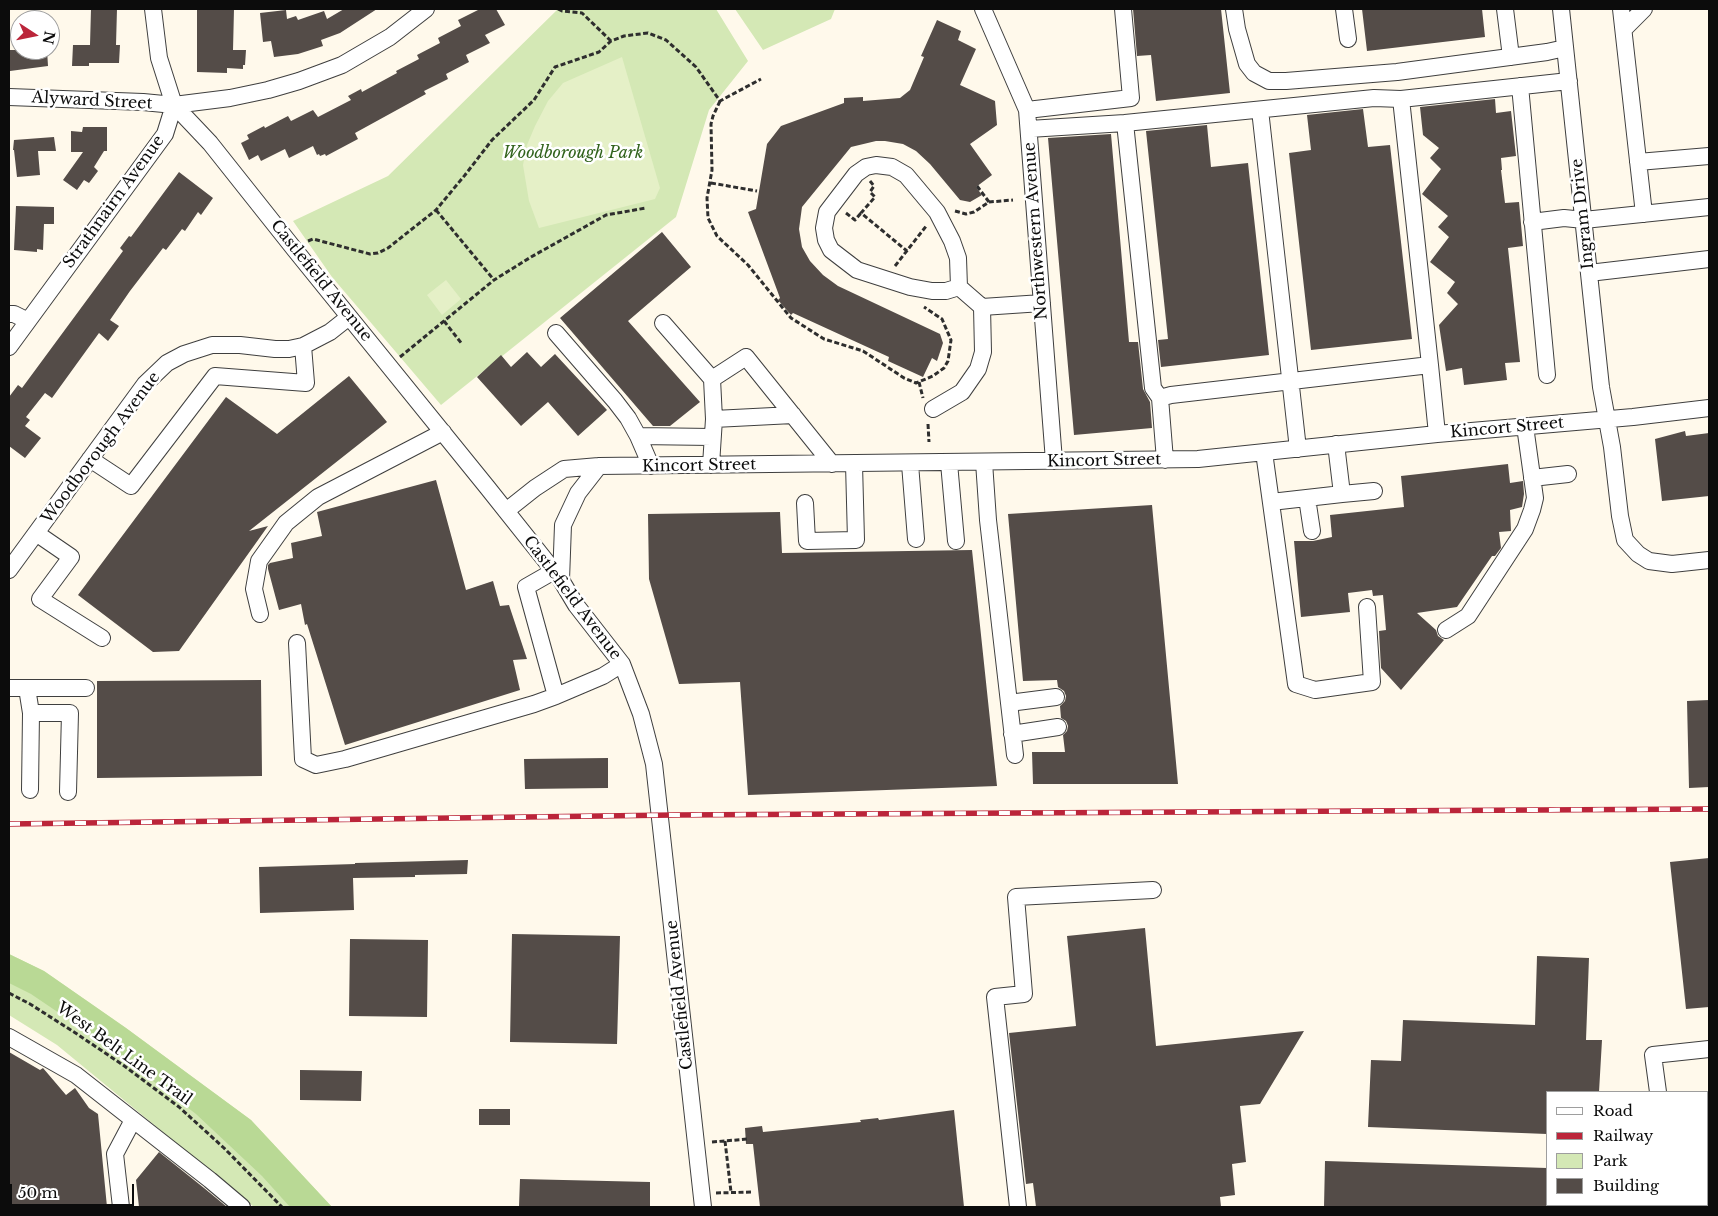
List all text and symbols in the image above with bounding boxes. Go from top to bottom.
north arrow [10,10,60,60]
text: N [39,29,59,46]
street label: Alyward Street [31,88,153,114]
street label: Strathnairn Avenue [59,132,169,272]
street label: Northwestern Avenue [1020,142,1052,320]
park label: Woodborough Park [503,143,643,163]
street label: Ingram Drive [1568,158,1598,270]
street label: Castlefield Avenue [266,216,376,346]
street label: Woodborough Avenue [38,368,164,528]
street label: Kincort Street [1449,413,1565,443]
street label: Kincort Street [1047,450,1161,472]
street label: Kincort Street [642,455,756,477]
street label: Castlefield Avenue [519,532,625,664]
street label: Castlefield Avenue [663,919,697,1071]
street label: West Belt Line Trail [53,998,195,1110]
legend [1546,1091,1708,1206]
text: Road [1593,1101,1633,1120]
text: Railway [1593,1126,1653,1145]
text: Park [1593,1151,1628,1170]
scale bar [12,1174,136,1206]
text: Building [1593,1176,1659,1195]
text: 50 m [18,1183,58,1202]

